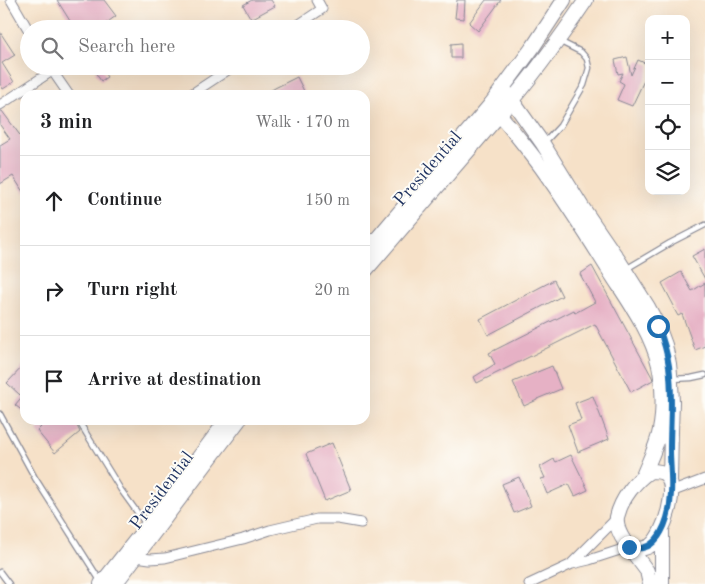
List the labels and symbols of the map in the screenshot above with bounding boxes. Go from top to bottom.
street label: Presidential [391,128,465,210]
route start [647,315,670,338]
street label: Presidential [127,448,197,534]
route end [618,536,641,559]

